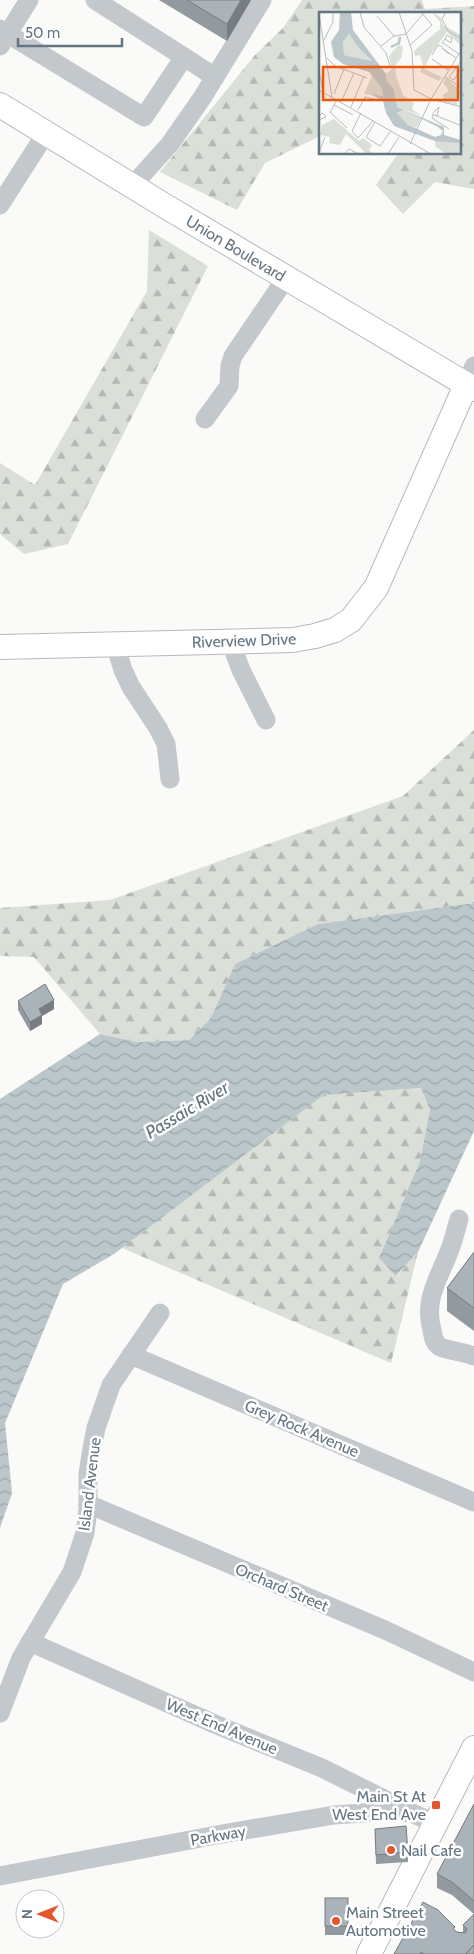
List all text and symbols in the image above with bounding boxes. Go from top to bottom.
inset map [319,12,462,155]
scale bar [18,15,121,47]
text: 50 m [25,24,60,42]
street label: Union Boulevard [183,211,289,286]
street label: Riverview Drive [191,629,297,652]
water label: Passaic River [141,1076,234,1143]
street label: Grey Rock Avenue [242,1396,362,1461]
street label: Island Avenue [74,1436,105,1532]
street label: Orchard Street [232,1559,332,1616]
street label: West End Avenue [163,1694,280,1758]
place label: Main St At West End Ave [332,1787,427,1824]
marker: Main St At West End Ave [430,1799,442,1811]
street label: Parkway [189,1821,247,1850]
place label: Nail Cafe [401,1841,461,1860]
marker: Nail Cafe [385,1844,397,1856]
north arrow [15,1889,65,1939]
place label: Main Street Automotive [346,1903,426,1940]
text: N [18,1909,36,1919]
marker: Main Street Automotive [330,1915,342,1927]

